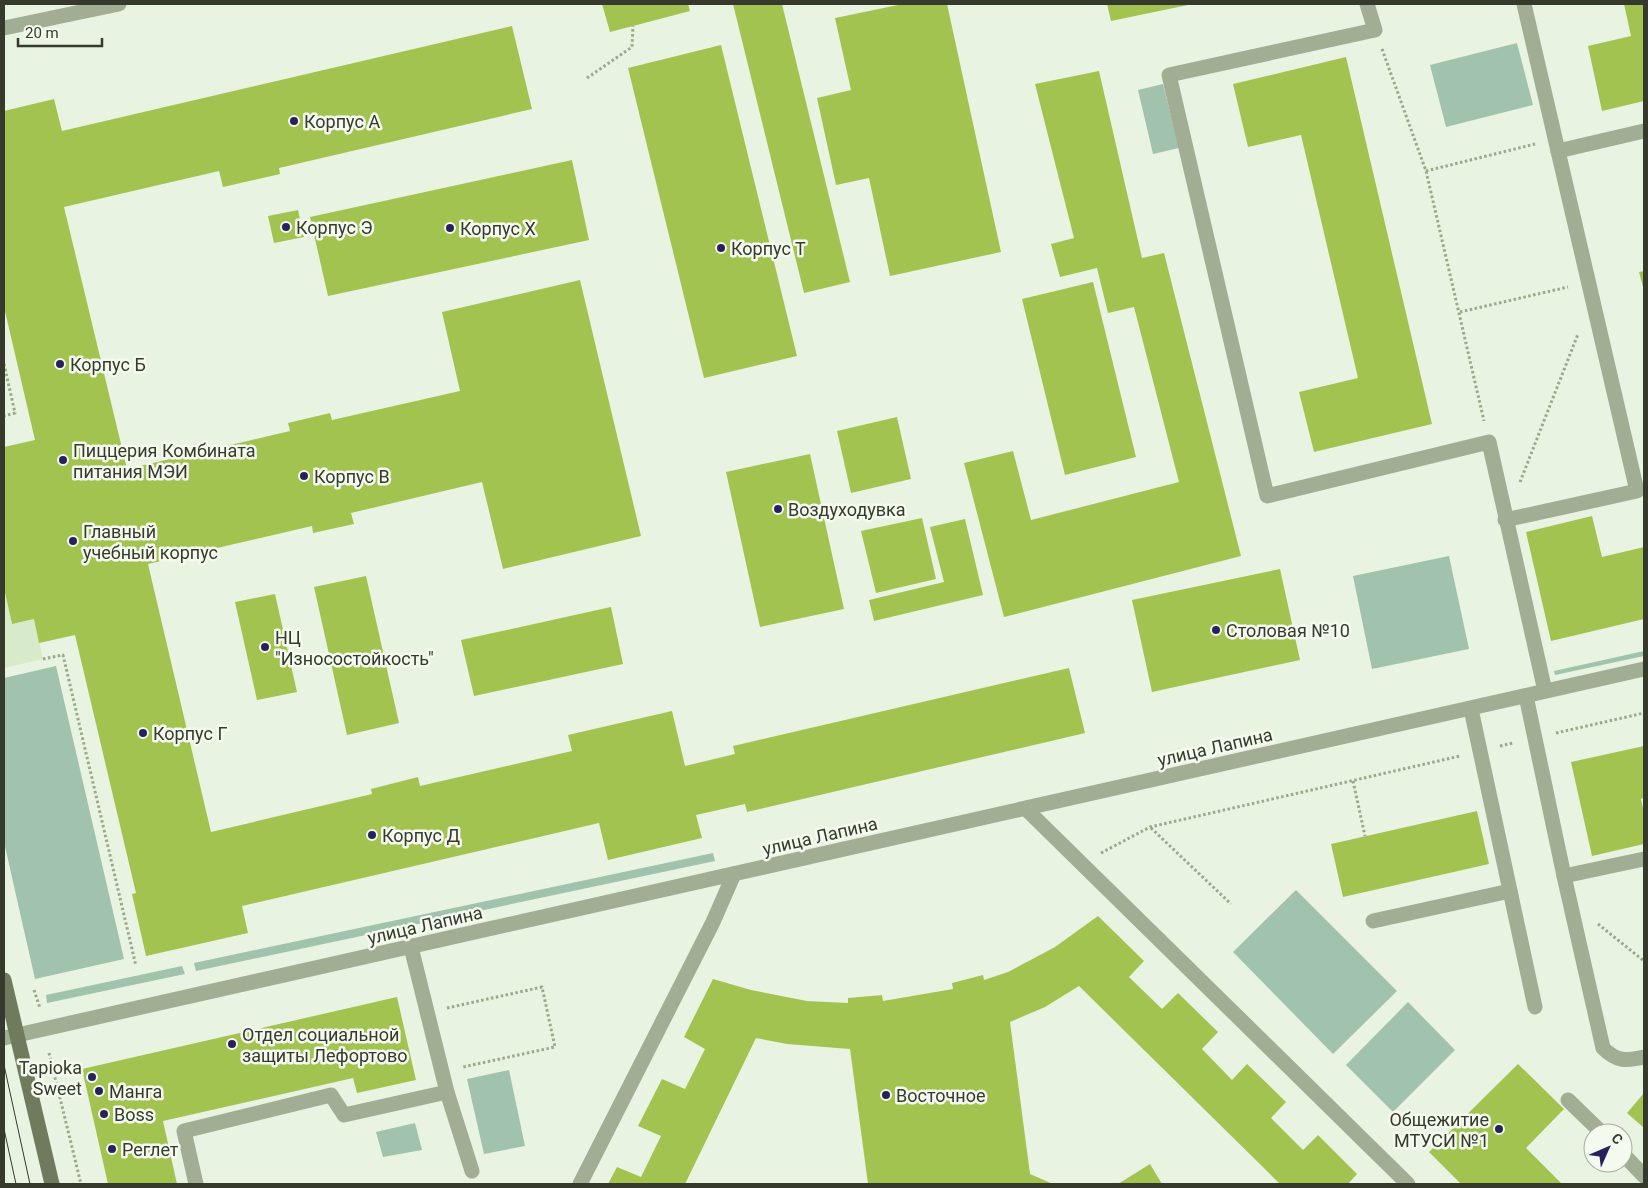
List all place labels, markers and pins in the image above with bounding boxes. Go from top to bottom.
place label: Корпус А [304,111,380,132]
marker: Корпус А [288,115,300,127]
place label: Корпус Э [296,217,373,238]
place label: Корпус Х [460,218,536,239]
marker: Корпус Э [280,221,292,233]
marker: Корпус Х [444,222,456,234]
place label: Корпус Т [731,238,806,259]
marker: Корпус Т [715,242,727,254]
place label: Корпус Б [70,354,146,375]
marker: Корпус Б [54,358,66,370]
place label: Пиццерия Комбината питания МЭИ [73,440,255,482]
marker: Пиццерия Комбината питания МЭИ [57,454,69,466]
place label: Корпус В [314,466,390,487]
marker: Корпус В [298,470,310,482]
place label: Воздуходувка [788,499,906,520]
marker: Воздуходувка [772,503,784,515]
place label: Главный учебный корпус [83,521,218,563]
marker: Главный учебный корпус [67,535,79,547]
place label: Столовая №10 [1226,620,1350,641]
marker: Столовая №10 [1210,624,1222,636]
place label: НЦ "Износостойкость" [275,627,434,669]
marker: НЦ "Износостойкость" [259,641,271,653]
place label: Корпус Г [153,723,227,744]
marker: Корпус Г [137,727,149,739]
place label: Корпус Д [382,825,460,846]
marker: Корпус Д [366,829,378,841]
place label: Отдел социальной защиты Лефортово [242,1024,407,1066]
marker: Отдел социальной защиты Лефортово [226,1038,238,1050]
place label: Tapioka Sweet [19,1057,82,1099]
marker: Tapioka Sweet [86,1071,98,1083]
place label: Манга [109,1081,162,1102]
marker: Манга [93,1085,105,1097]
place label: Восточное [896,1085,985,1106]
marker: Восточное [880,1089,892,1101]
place label: Boss [114,1104,154,1125]
marker: Boss [98,1108,110,1120]
place label: Общежитие МТУСИ №1 [1389,1109,1489,1151]
marker: Общежитие МТУСИ №1 [1493,1123,1505,1135]
place label: Реглет [122,1139,179,1160]
marker: Реглет [106,1143,118,1155]

